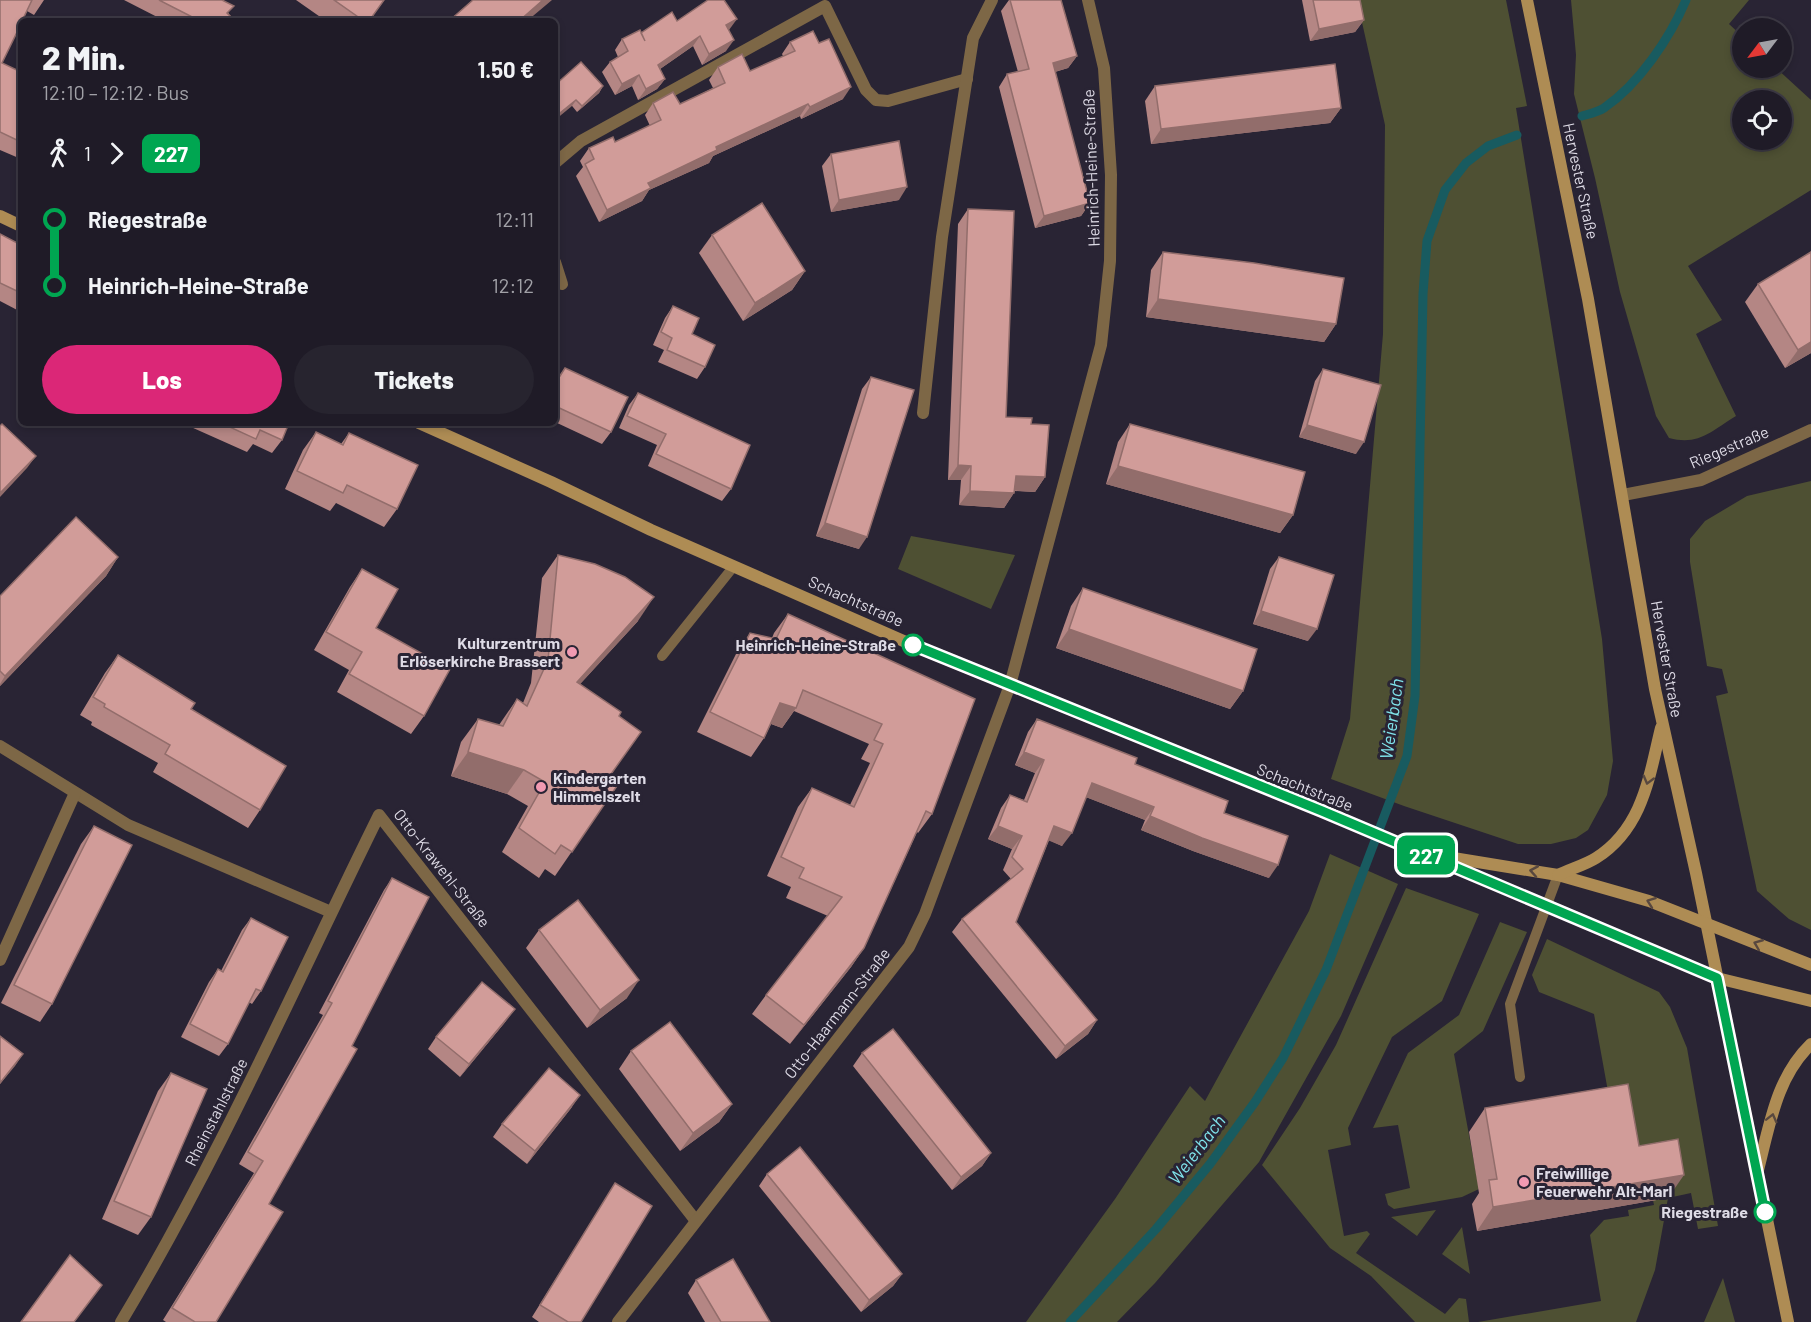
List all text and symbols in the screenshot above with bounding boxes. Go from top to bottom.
north arrow [1732,18,1792,78]
map controls [1732,18,1792,150]
text: 2 Min. [42,37,126,77]
text: 1.50 € [478,56,534,82]
text: 12:10 – 12:12 · Bus [42,80,189,104]
street label: Heinrich-Heine-Straße [1078,89,1103,247]
button: locate [1732,90,1792,150]
street label: Hervester Straße [1560,121,1603,241]
icon: walk [42,137,75,170]
icon: forward [100,137,133,170]
text: 1 [84,141,91,165]
text: 227 [154,141,188,166]
text: Riegestraße [88,206,207,232]
text: 12:11 [495,207,534,231]
text: Heinrich-Heine-Straße [88,272,309,298]
text: 12:12 [492,273,534,297]
button: Los [42,345,282,414]
button: Tickets [294,345,534,414]
street label: Riegestraße [1686,421,1771,472]
street label: Schachtstraße [806,571,907,630]
street label: Hervester Straße [1648,599,1687,719]
place label: Kulturzentrum Erlöserkirche Brassert [400,633,560,670]
marker: Heinrich-Heine-Straße [902,634,924,656]
place label: Heinrich-Heine-Straße [735,635,896,654]
marker: Kulturzentrum Erlöserkirche Brassert [565,645,579,659]
water label: Weierbach [1374,677,1408,761]
street label: Schachtstraße [1254,759,1356,814]
place label: Kindergarten Himmelszelt [553,768,646,805]
one-way arrow [1642,775,1655,785]
marker: Kindergarten Himmelszelt [534,780,548,794]
street label: Otto-Krawehl-Straße [390,805,495,931]
line badge: 227 [1392,836,1460,874]
text: 227 [1409,843,1443,868]
one-way arrow [1529,865,1539,878]
one-way arrow [1647,897,1657,910]
one-way arrow [1754,939,1765,951]
street label: Otto-Haarmann-Straße [780,944,893,1082]
street label: Rheinstahlstraße [180,1055,251,1169]
water label: Weierbach [1163,1110,1229,1189]
one-way arrow [1764,1113,1777,1123]
place label: Freiwillige Feuerwehr Alt-Marl [1536,1163,1673,1200]
marker: Freiwillige Feuerwehr Alt-Marl [1517,1175,1531,1189]
marker: Riegestraße [1754,1201,1776,1223]
place label: Riegestraße [1661,1202,1748,1221]

